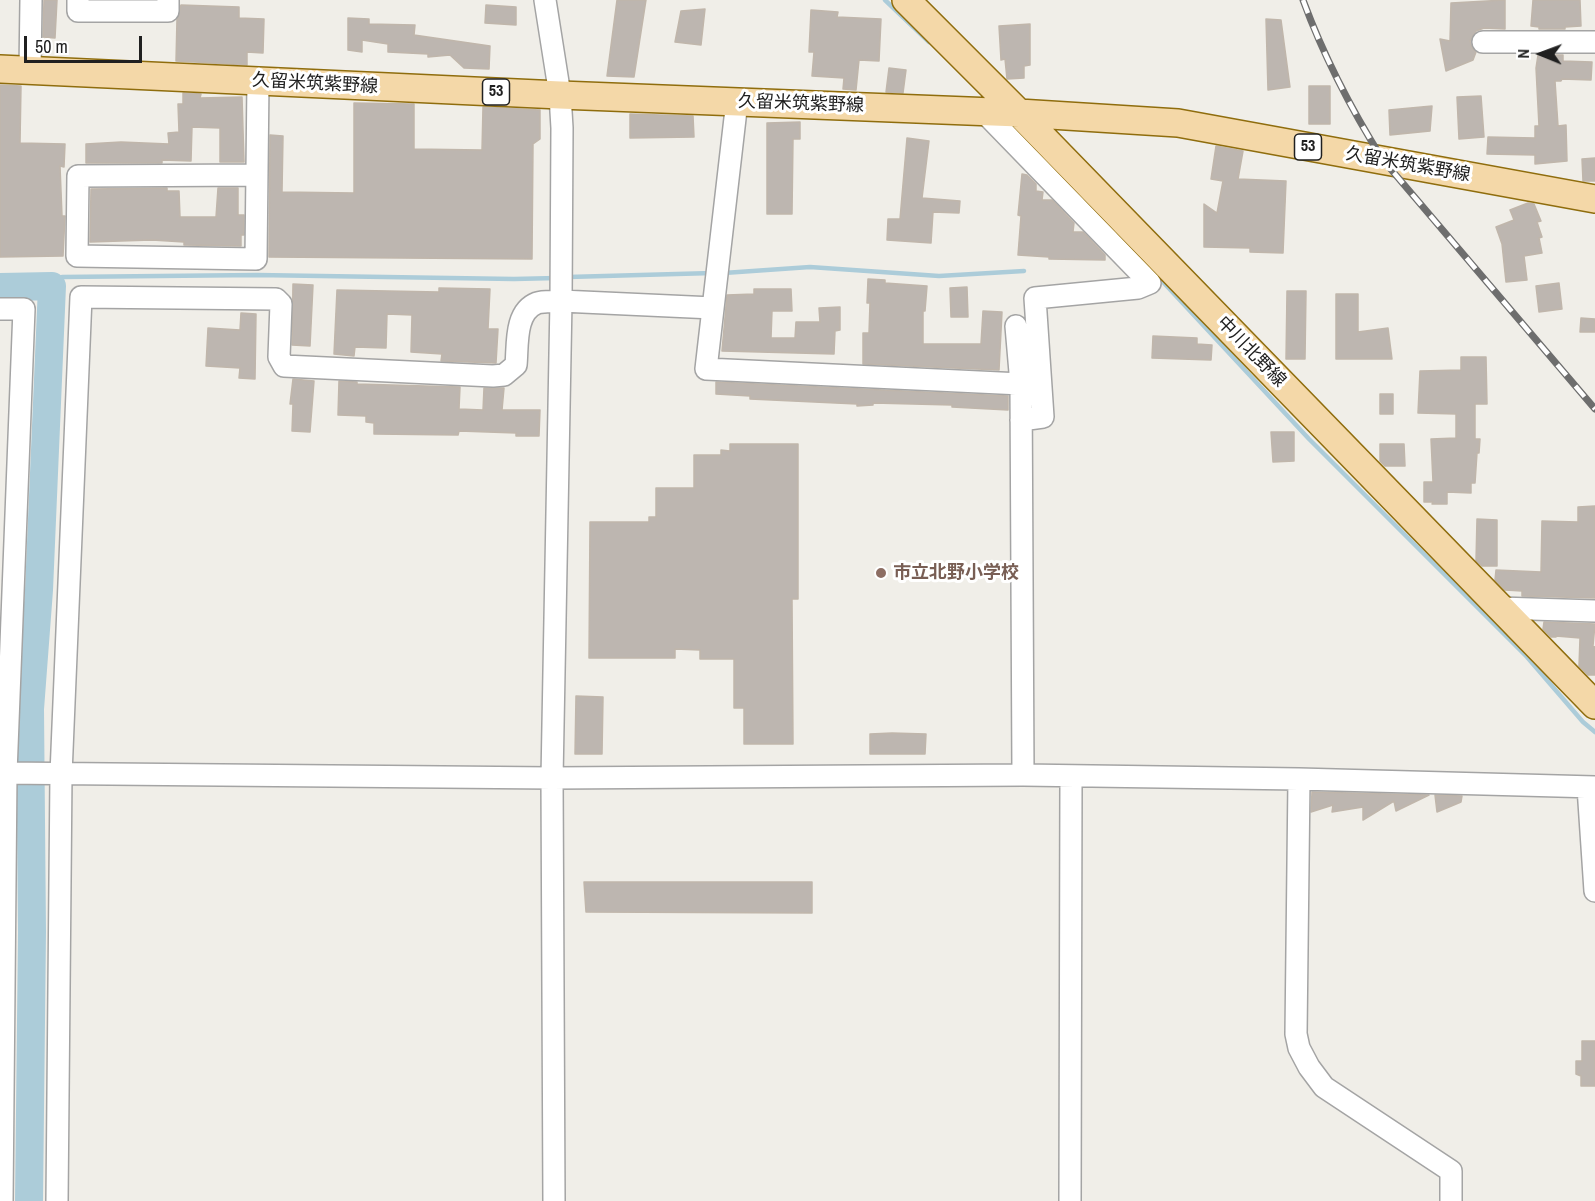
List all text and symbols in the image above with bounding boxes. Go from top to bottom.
scale bar [27,24,146,62]
north arrow [1511,24,1571,84]
text: 50 m [35,34,68,59]
text: N [1512,49,1534,59]
street label: 久留米筑紫野線 [252,70,378,98]
road number: 53 [482,79,510,105]
street label: 久留米筑紫野線 [738,91,864,117]
road number: 53 [1294,134,1322,160]
street label: 久留米筑紫野線 [1344,143,1472,187]
street label: 中川北野線 [1212,312,1290,392]
place label: 市立北野小学校 [893,562,1019,584]
marker: 市立北野小学校 [874,566,888,580]

